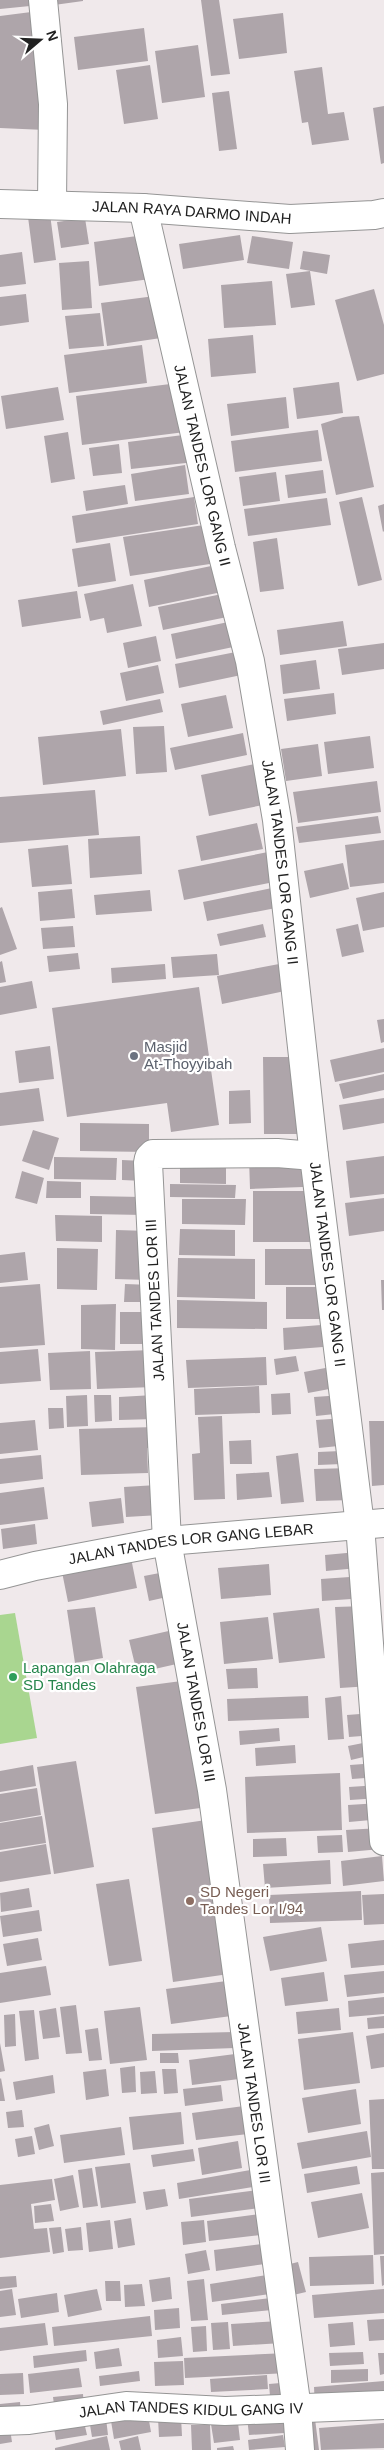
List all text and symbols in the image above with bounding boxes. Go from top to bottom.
north arrow [15,15,65,65]
text: N [43,28,62,43]
street label: JALAN RAYA DARMO INDAH [92,198,292,227]
street label: JALAN TANDES LOR GANG II [171,363,234,568]
street label: JALAN TANDES LOR GANG II [259,758,302,965]
place label: Masjid At-Thoyyibah [144,1038,232,1072]
marker: Masjid At-Thoyyibah [128,1050,140,1062]
street label: JALAN TANDES LOR GANG II [307,1161,349,1368]
street label: JALAN TANDES LOR III [142,1219,167,1381]
street label: JALAN TANDES LOR GANG LEBAR [67,1520,314,1567]
street label: JALAN TANDES LOR III [174,1621,219,1783]
place label: Lapangan Olahraga SD Tandes [23,1659,156,1693]
marker: Lapangan Olahraga SD Tandes [7,1671,19,1683]
place label: SD Negeri Tandes Lor I/94 [200,1883,303,1917]
marker: SD Negeri Tandes Lor I/94 [184,1895,196,1907]
street label: JALAN TANDES LOR III [235,2022,274,2184]
street label: JALAN TANDES KIDUL GANG IV [78,2397,304,2421]

